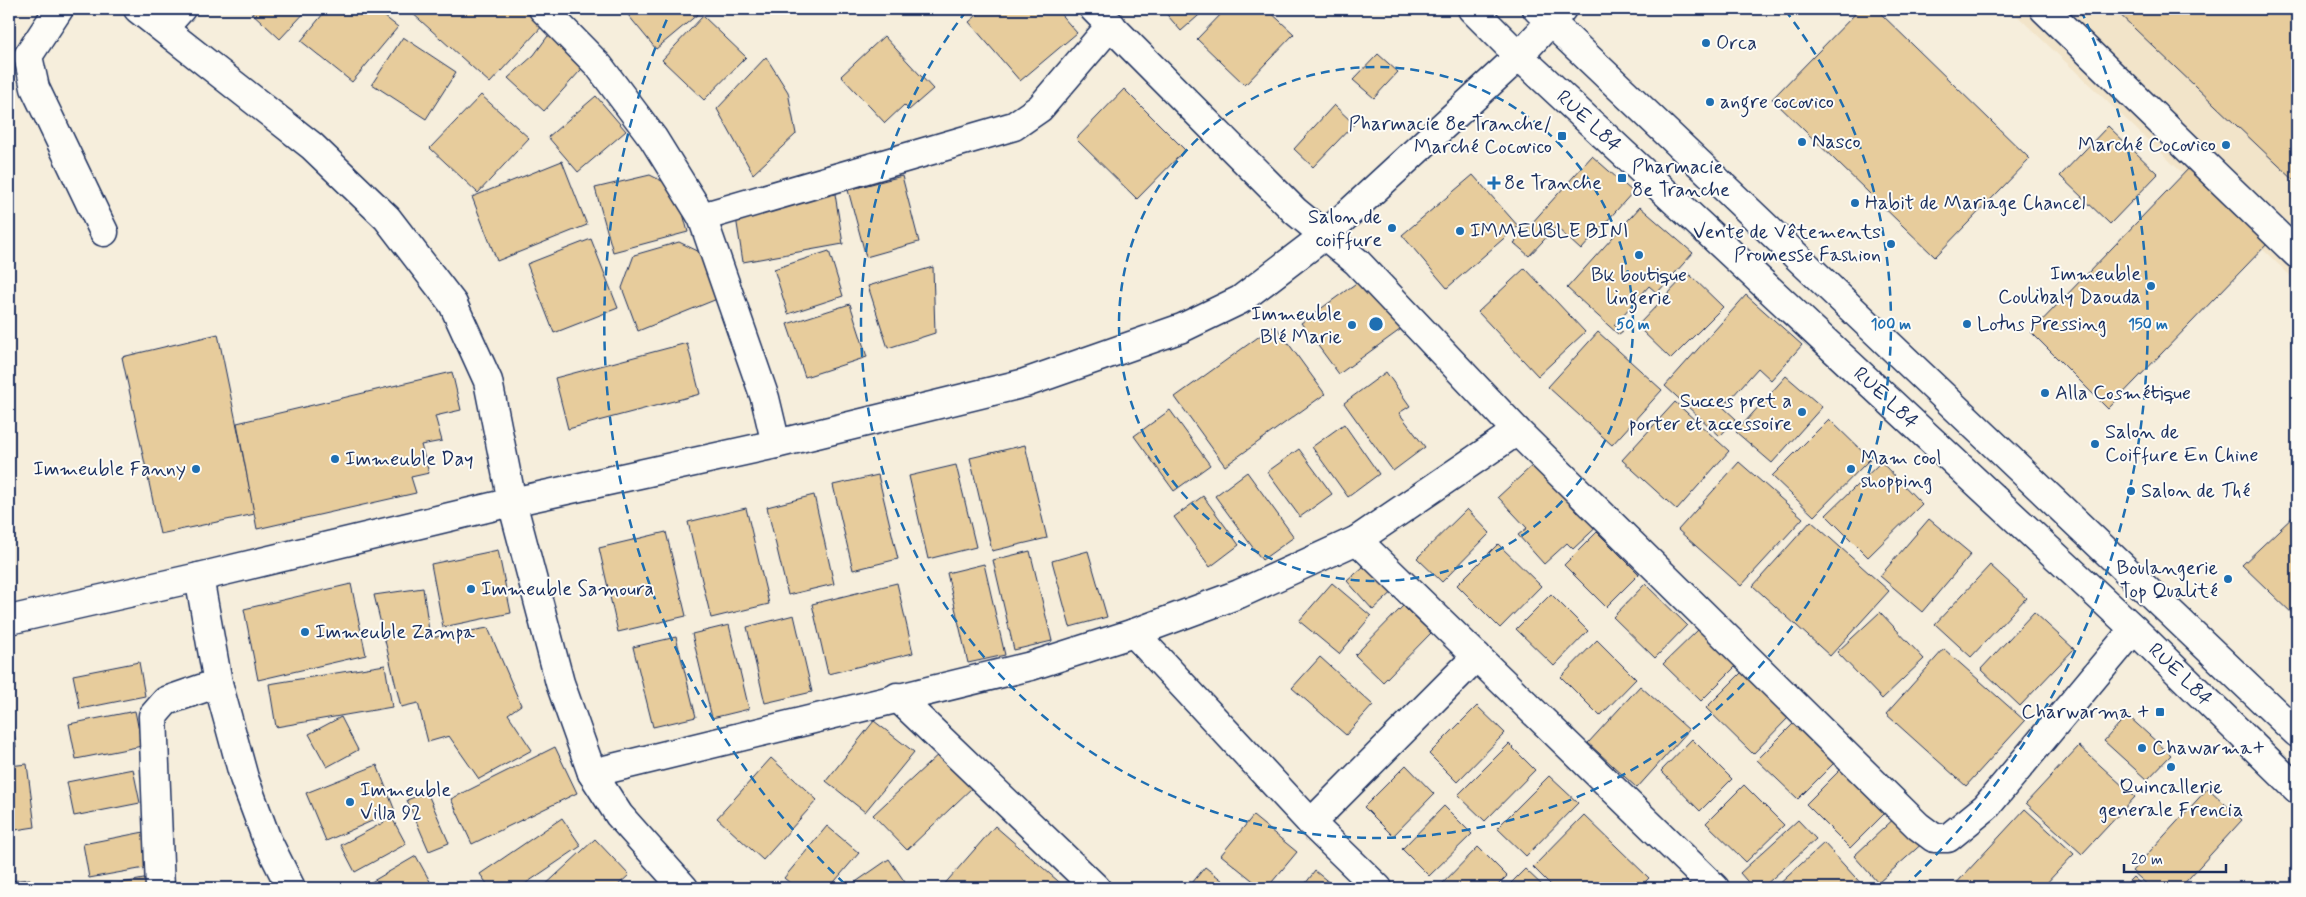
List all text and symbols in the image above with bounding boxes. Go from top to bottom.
place label: Orca [1716,30,1757,57]
marker: Orca [1700,37,1712,49]
street label: RUE L84 [1550,84,1627,158]
place label: angre cocovico [1720,89,1834,118]
marker: angre cocovico [1704,96,1716,108]
place label: Pharmacie 8e Tranche/ Marché Cocovico [1349,111,1552,161]
place label: Nasco [1812,129,1861,156]
marker: Pharmacie 8e Tranche/ Marché Cocovico [1556,130,1568,142]
place label: Marché Cocovico [2078,132,2216,159]
marker: Nasco [1796,136,1808,148]
marker: Marché Cocovico [2220,139,2232,151]
place label: Pharmacie 8e Tranche [1632,154,1730,204]
place label: 8e Tranche [1504,170,1602,197]
marker: Pharmacie 8e Tranche [1616,172,1628,184]
marker: 8e Tranche [1488,177,1500,189]
place label: Habit de Mariage Chancel [1865,190,2086,217]
marker: Habit de Mariage Chancel [1849,197,1861,209]
place label: Salon de coiffure [1308,204,1382,254]
place label: IMMEUBLE BINI [1470,218,1628,245]
place label: Vente de Vêtements Promesse Fashion [1693,219,1881,269]
marker: Salon de coiffure [1386,222,1398,234]
marker: IMMEUBLE BINI [1454,225,1466,237]
marker: Vente de Vêtements Promesse Fashion [1885,238,1897,250]
marker: Bk boutique lingerie [1633,249,1645,261]
place label: Immeuble Coulibaly Daouda [1998,261,2141,311]
place label: Bk boutique lingerie [1591,262,1687,314]
marker: Immeuble Coulibaly Daouda [2145,280,2157,292]
place label: Immeuble Blé Marie [1251,301,1342,351]
place label: Lotus Pressing [1977,311,2106,338]
centre of rings [1367,315,1385,333]
text: 50 m [1616,315,1650,335]
text: 100 m [1871,315,1911,335]
text: 150 m [2128,315,2168,335]
marker: Lotus Pressing [1961,318,1973,330]
marker: Immeuble Blé Marie [1346,319,1358,331]
street label: RUE L84 [1847,361,1924,435]
place label: Alla Cosmétique [2055,380,2191,407]
marker: Alla Cosmétique [2039,387,2051,399]
place label: Succes pret a porter et accessoire [1629,388,1792,438]
marker: Succes pret a porter et accessoire [1796,406,1808,418]
place label: Salon de Coiffure En Chine [2105,419,2258,469]
marker: Salon de Coiffure En Chine [2089,438,2101,450]
place label: Mam cool shopping [1861,445,1941,495]
place label: Immeuble Day [345,446,474,473]
marker: Immeuble Day [329,453,341,465]
place label: Immeuble Fanny [33,456,186,483]
marker: Immeuble Fanny [190,463,202,475]
marker: Mam cool shopping [1845,463,1857,475]
place label: Salon de Thé [2141,478,2251,505]
marker: Salon de Thé [2125,485,2137,497]
place label: Boulangerie Top Qualité [2117,555,2218,605]
marker: Boulangerie Top Qualité [2222,573,2234,585]
place label: Immeuble Samoura [481,576,654,603]
marker: Immeuble Samoura [465,583,477,595]
place label: Immeuble Zampa [315,619,476,646]
marker: Immeuble Zampa [299,626,311,638]
street label: RUE L84 [2142,637,2218,712]
place label: Charwarma + [2021,699,2150,726]
marker: Charwarma + [2154,706,2166,718]
place label: Chawarma+ [2152,735,2266,762]
marker: Chawarma+ [2136,742,2148,754]
marker: Quincallerie generale Frencia [2165,761,2177,773]
place label: Quincallerie generale Frencia [2099,774,2243,824]
place label: Immeuble Villa 92 [360,777,451,827]
marker: Immeuble Villa 92 [344,796,356,808]
scale bar [2124,842,2226,874]
text: 20 m [2131,850,2163,870]

